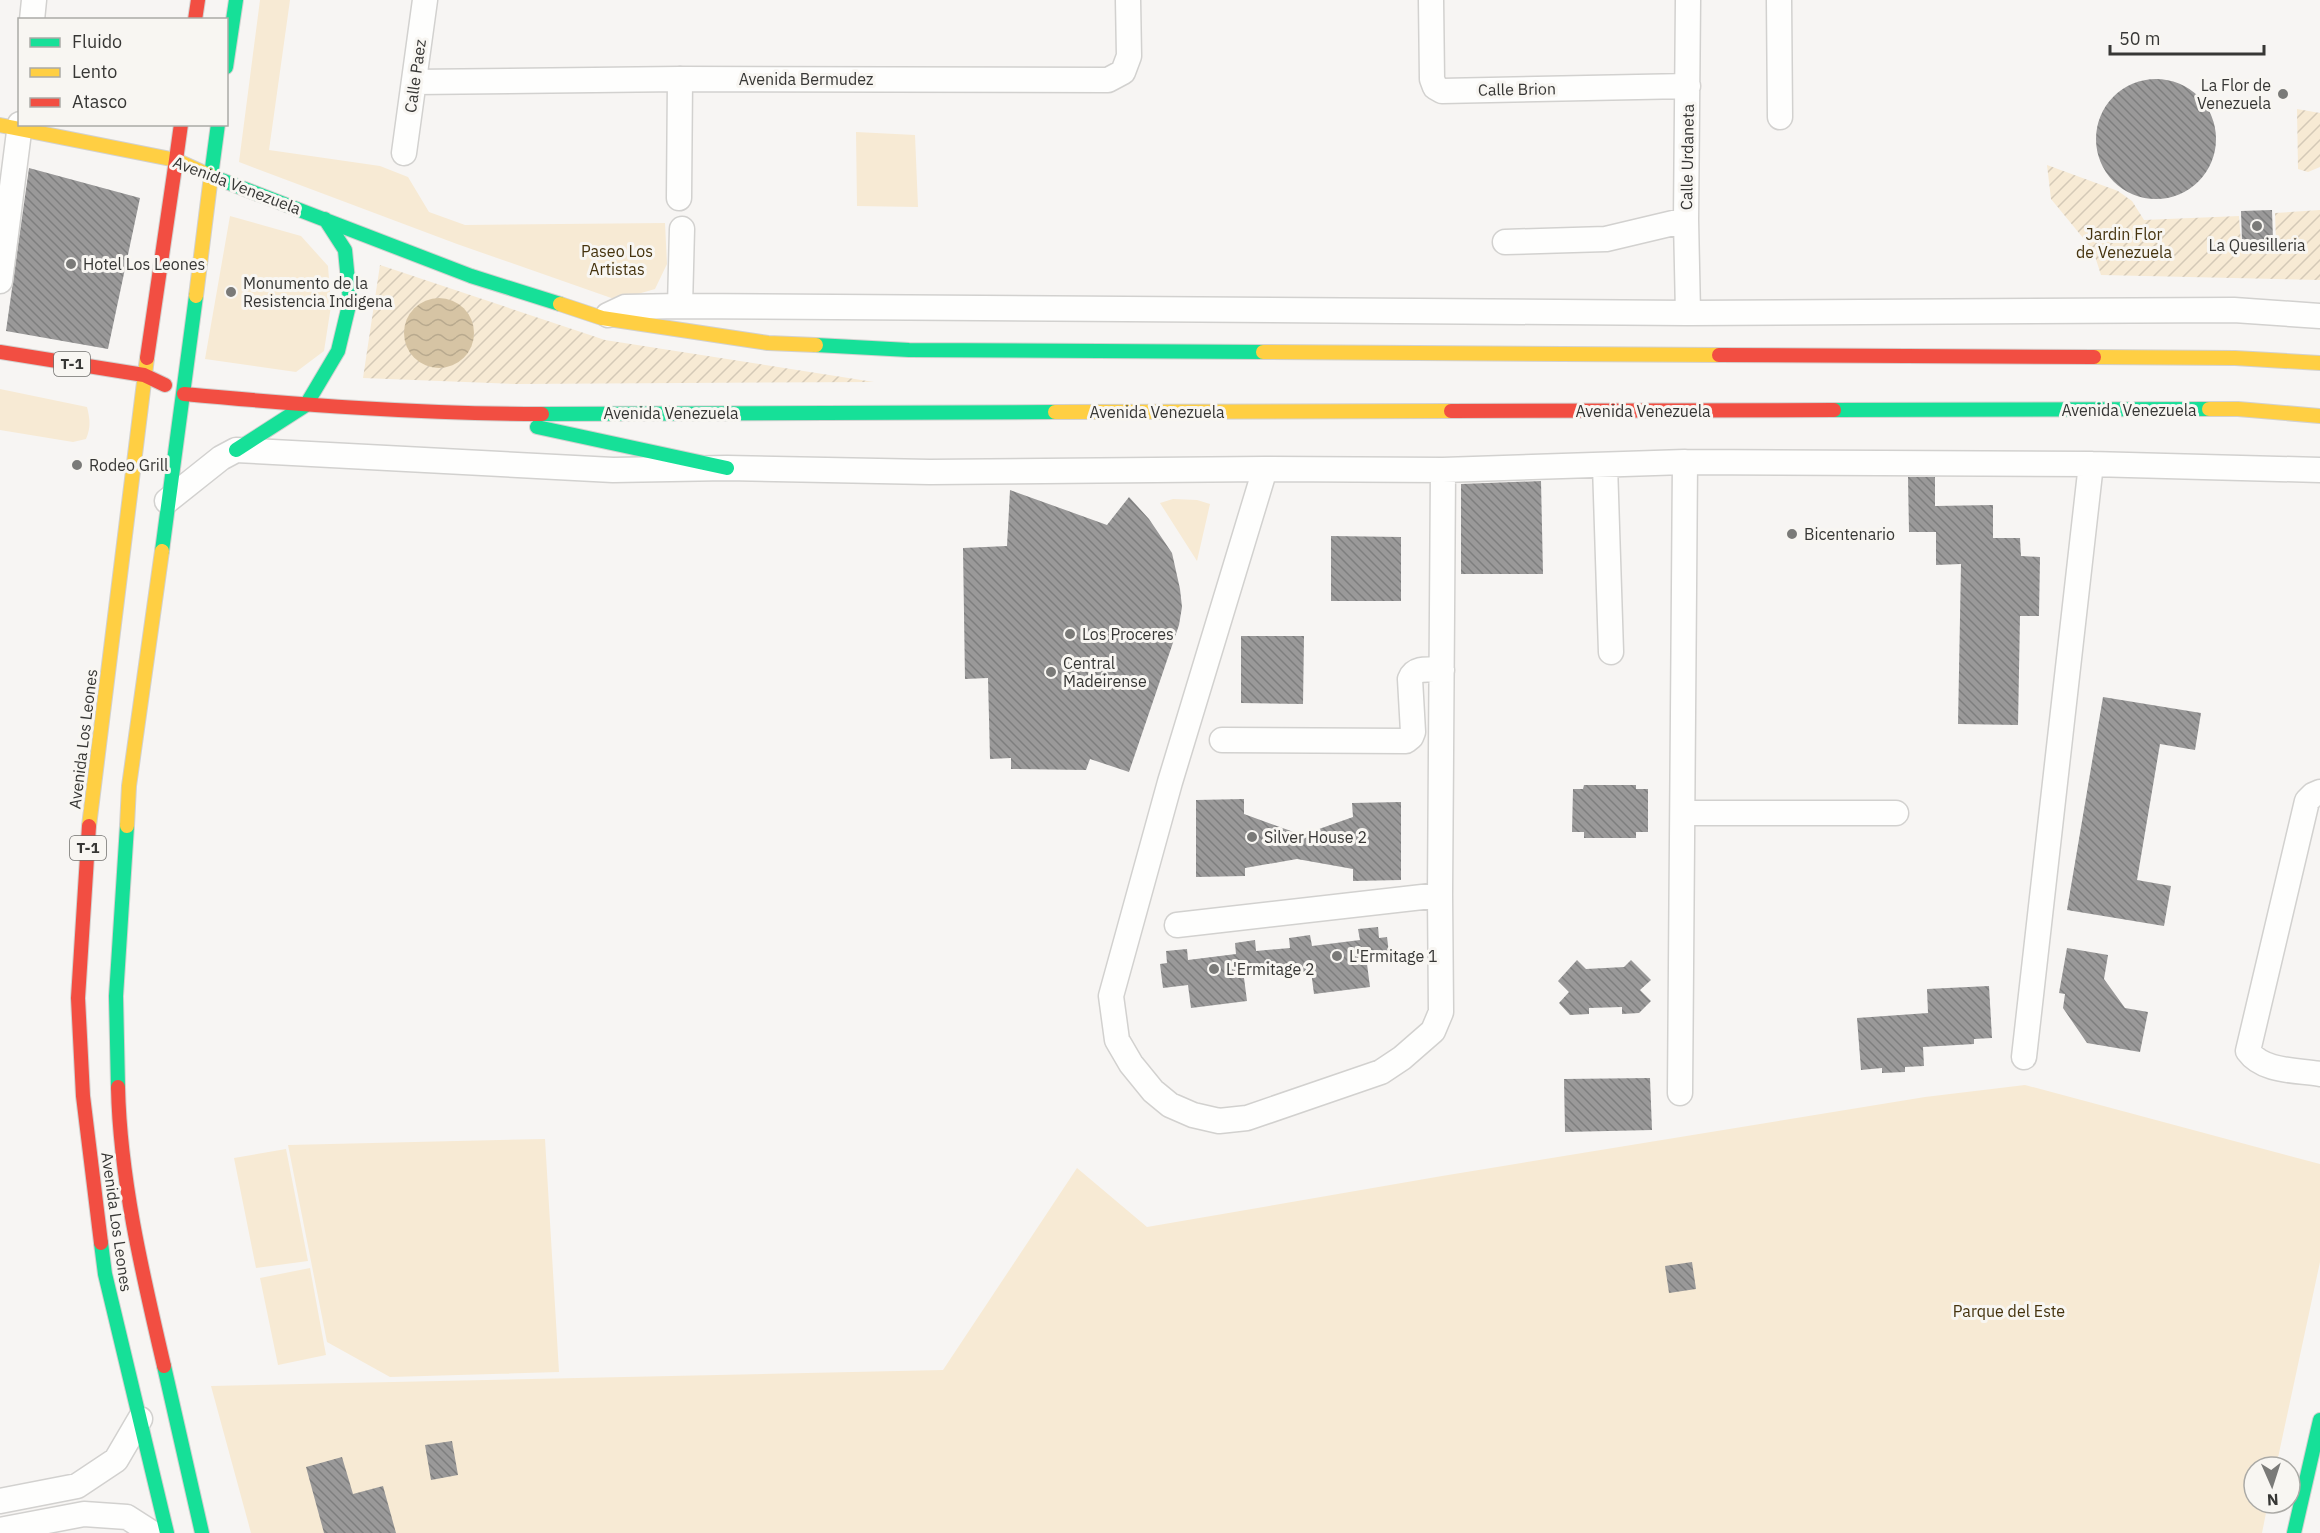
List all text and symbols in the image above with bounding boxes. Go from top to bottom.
legend [18,18,228,126]
scale bar [2110,18,2264,56]
text: 50 m [2119,27,2161,50]
text: Fluido [72,30,122,53]
street label: Calle Paez [400,38,430,114]
text: Lento [72,60,117,83]
street label: Avenida Bermudez [739,69,873,89]
place label: La Flor de Venezuela [2197,75,2271,113]
street label: Calle Brion [1478,78,1556,100]
marker: La Flor de Venezuela [2276,87,2290,101]
text: Atasco [72,90,127,113]
street label: Calle Urdaneta [1676,103,1698,210]
street label: Avenida Venezuela [170,151,304,219]
marker: La Quesilleria [2250,219,2264,233]
park label: Jardin Flor de Venezuela [2076,224,2172,262]
place label: La Quesilleria [2208,235,2306,255]
park label: Paseo Los Artistas [581,241,653,279]
place label: Hotel Los Leones [83,254,205,274]
marker: Hotel Los Leones [64,257,78,271]
place label: Monumento de la Resistencia Indigena [243,273,393,311]
marker: Monumento de la Resistencia Indigena [224,285,238,299]
road number: T-1 [54,352,90,376]
street label: Avenida Venezuela [2061,400,2197,420]
street label: Avenida Venezuela [1575,401,1711,421]
street label: Avenida Venezuela [1089,402,1225,422]
street label: Avenida Venezuela [603,403,739,423]
place label: Rodeo Grill [89,455,168,475]
marker: Rodeo Grill [70,458,84,472]
place label: Bicentenario [1804,524,1895,544]
marker: Bicentenario [1785,527,1799,541]
place label: Los Proceres [1082,624,1174,644]
marker: Los Proceres [1063,627,1077,641]
place label: Central Madeirense [1063,653,1147,691]
marker: Central Madeirense [1044,665,1058,679]
street label: Avenida Los Leones [64,668,102,810]
place label: Silver House 2 [1264,827,1367,847]
marker: Silver House 2 [1245,830,1259,844]
road number: T-1 [70,836,106,860]
place label: L'Ermitage 1 [1349,946,1438,966]
marker: L'Ermitage 1 [1330,949,1344,963]
place label: L'Ermitage 2 [1226,959,1315,979]
marker: L'Ermitage 2 [1207,962,1221,976]
street label: Avenida Los Leones [97,1151,137,1293]
park label: Parque del Este [1953,1301,2065,1321]
north arrow [2242,1455,2302,1515]
text: N [2266,1490,2279,1510]

